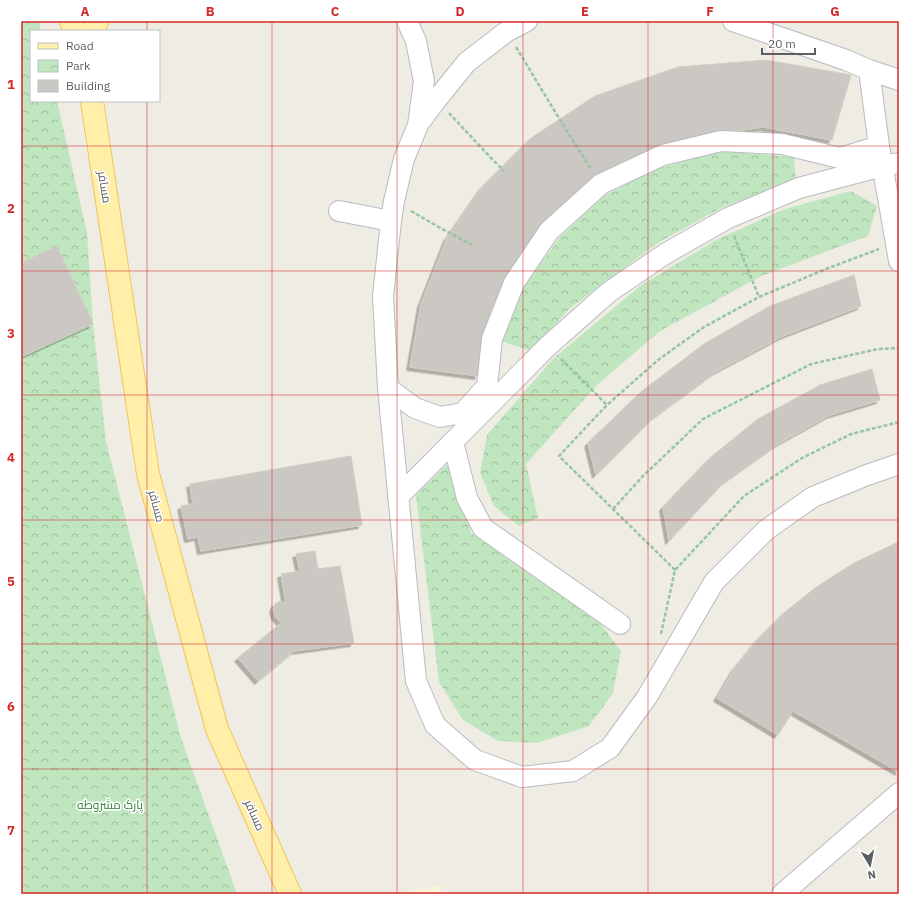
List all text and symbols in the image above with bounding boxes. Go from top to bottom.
text: A [81,3,90,20]
text: B [206,3,215,20]
text: C [331,3,340,20]
text: D [455,3,465,20]
text: E [581,3,589,20]
text: F [706,3,714,20]
text: G [830,3,840,20]
legend [30,30,160,102]
scale bar [762,30,815,56]
text: 20 m [768,36,796,51]
text: Road [66,38,94,53]
text: Park [66,58,91,73]
text: 1 [7,76,15,93]
text: Building [66,78,111,93]
street label: مسافر [95,169,115,204]
text: 2 [7,200,15,217]
text: 3 [7,325,15,342]
text: 4 [7,449,15,466]
street label: مسافر [145,487,168,524]
text: 5 [7,573,15,590]
text: 6 [7,698,15,715]
street label: مسافر [241,796,268,833]
park label: پارک مشروطه [77,797,144,814]
text: 7 [7,822,15,839]
north arrow [850,845,890,885]
text: N [867,867,877,882]

